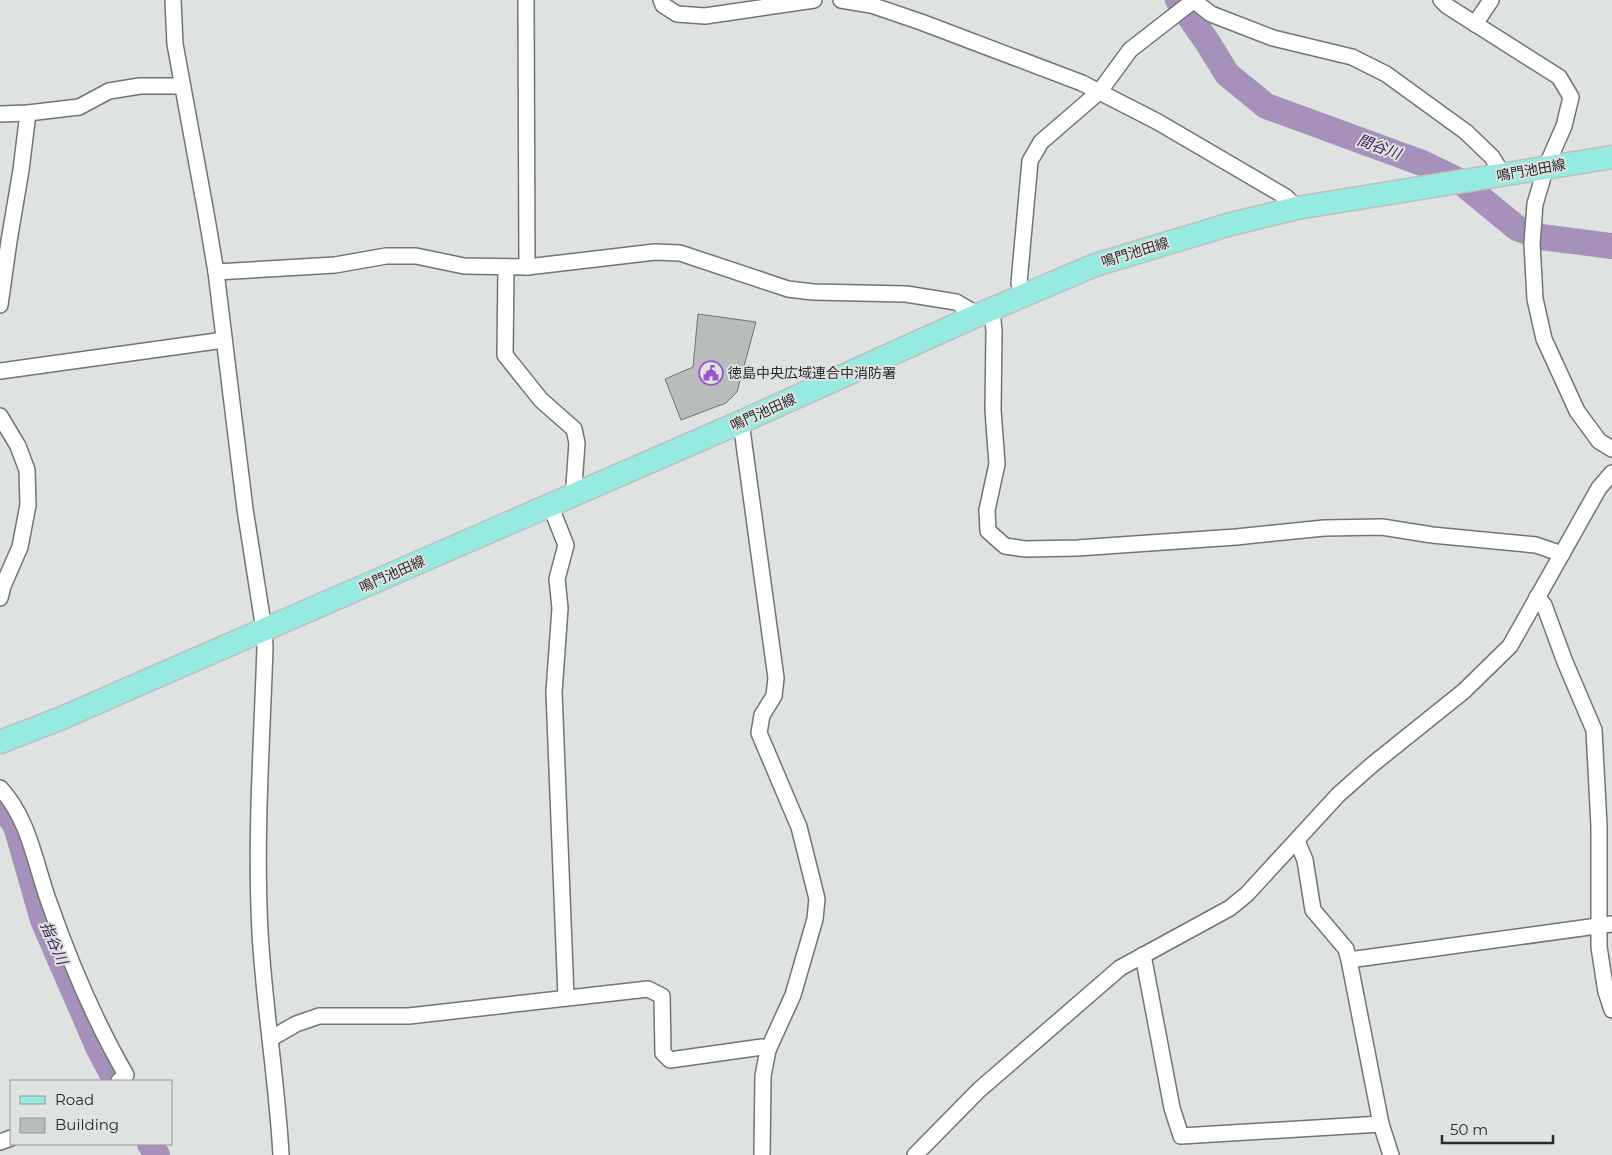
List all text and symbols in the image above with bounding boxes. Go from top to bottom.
water label: 間谷川 [1355,130,1405,164]
street label: 鳴門池田線 [1495,155,1567,185]
street label: 鳴門池田線 [1099,233,1171,271]
public building icon: 徳島中央広域連合中消防署 [698,360,724,386]
place label: 徳島中央広域連合中消防署 [728,364,896,382]
street label: 鳴門池田線 [727,390,799,434]
street label: 鳴門池田線 [356,552,428,596]
water label: 指谷川 [37,918,73,969]
legend [10,1080,172,1145]
text: Road [55,1090,94,1109]
scale bar [1442,1112,1553,1144]
text: Building [55,1115,119,1134]
text: 50 m [1450,1120,1488,1139]

